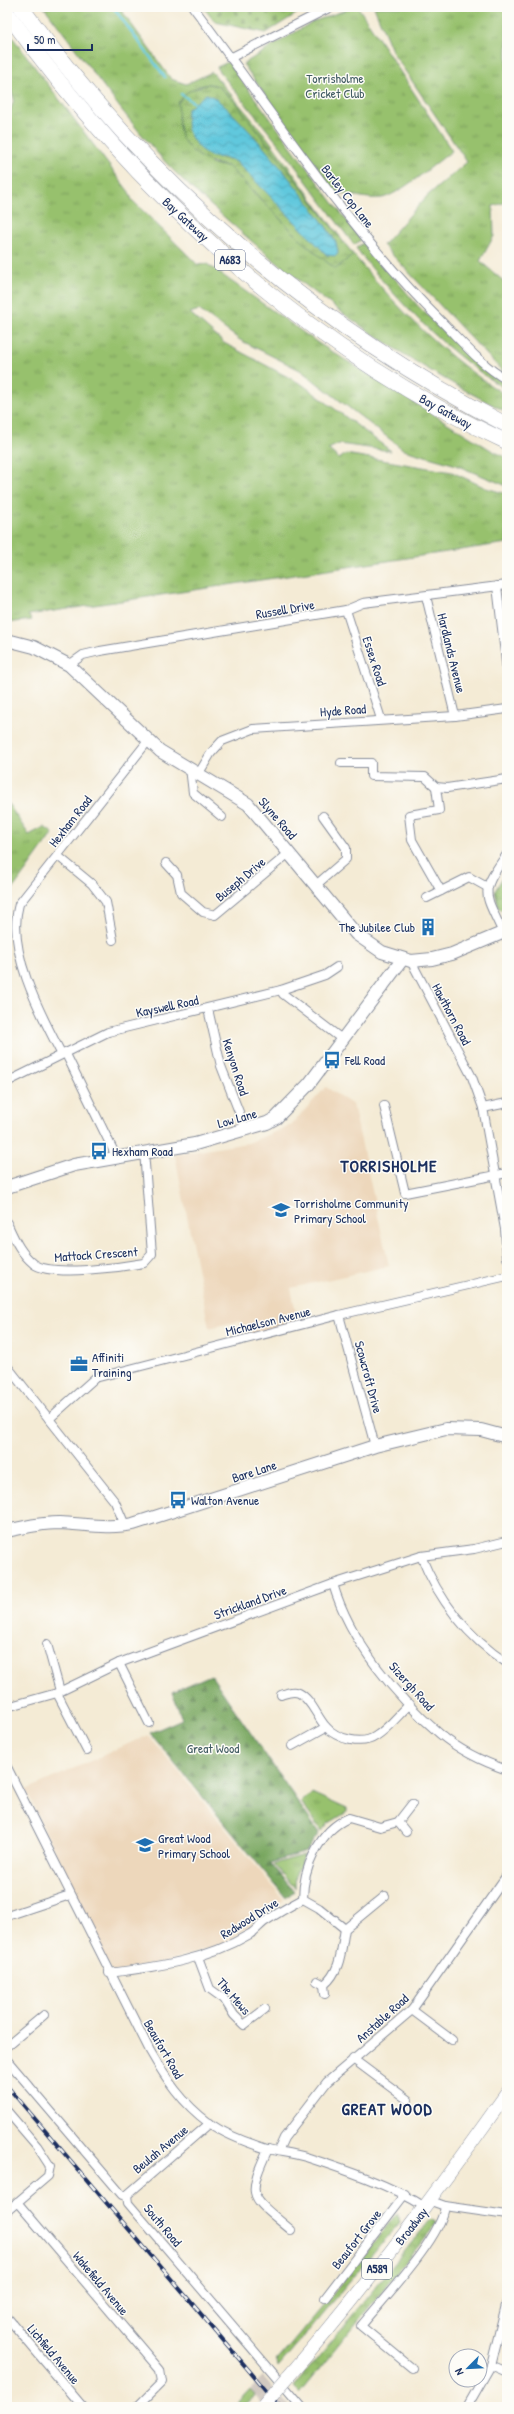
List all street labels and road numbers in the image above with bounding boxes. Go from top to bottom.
street label: Barley Cop Lane [318,161,378,231]
street label: Bay Gateway [159,193,214,246]
road number: A683 [215,250,245,270]
street label: Bay Gateway [416,389,476,433]
street label: Russell Drive [254,595,316,623]
street label: Hardlands Avenue [433,611,471,695]
street label: Essex Road [359,634,391,688]
street label: Hyde Road [319,699,367,721]
street label: Hexham Road [44,792,96,850]
street label: Slyne Road [255,793,301,843]
street label: Buseph Drive [211,853,269,905]
street label: Hawthorn Road [428,980,476,1048]
street label: Kayswell Road [134,991,200,1021]
street label: Kenyon Road [218,1036,254,1098]
street label: Low Lane [215,1104,259,1132]
street label: Mattock Crescent [54,1242,139,1266]
street label: Michaelson Avenue [224,1302,312,1340]
street label: Scowcroft Drive [351,1339,387,1415]
street label: Bare Lane [229,1455,279,1487]
street label: Strickland Drive [211,1581,289,1623]
street label: Sizergh Road [385,1658,439,1714]
street label: Redwood Drive [217,1893,281,1943]
street label: The Mews [213,1974,255,2018]
street label: Anstable Road [352,1990,412,2046]
street label: Beaufort Road [140,2016,188,2082]
street label: Beulah Avenue [129,2121,191,2177]
street label: South Road [140,2200,186,2250]
street label: Broadway [390,2203,432,2249]
street label: Beaufort Grove [327,2205,385,2273]
street label: Wakefield Avenue [69,2247,133,2319]
road number: A589 [362,2259,392,2279]
street label: Lichfield Avenue [24,2320,84,2388]

